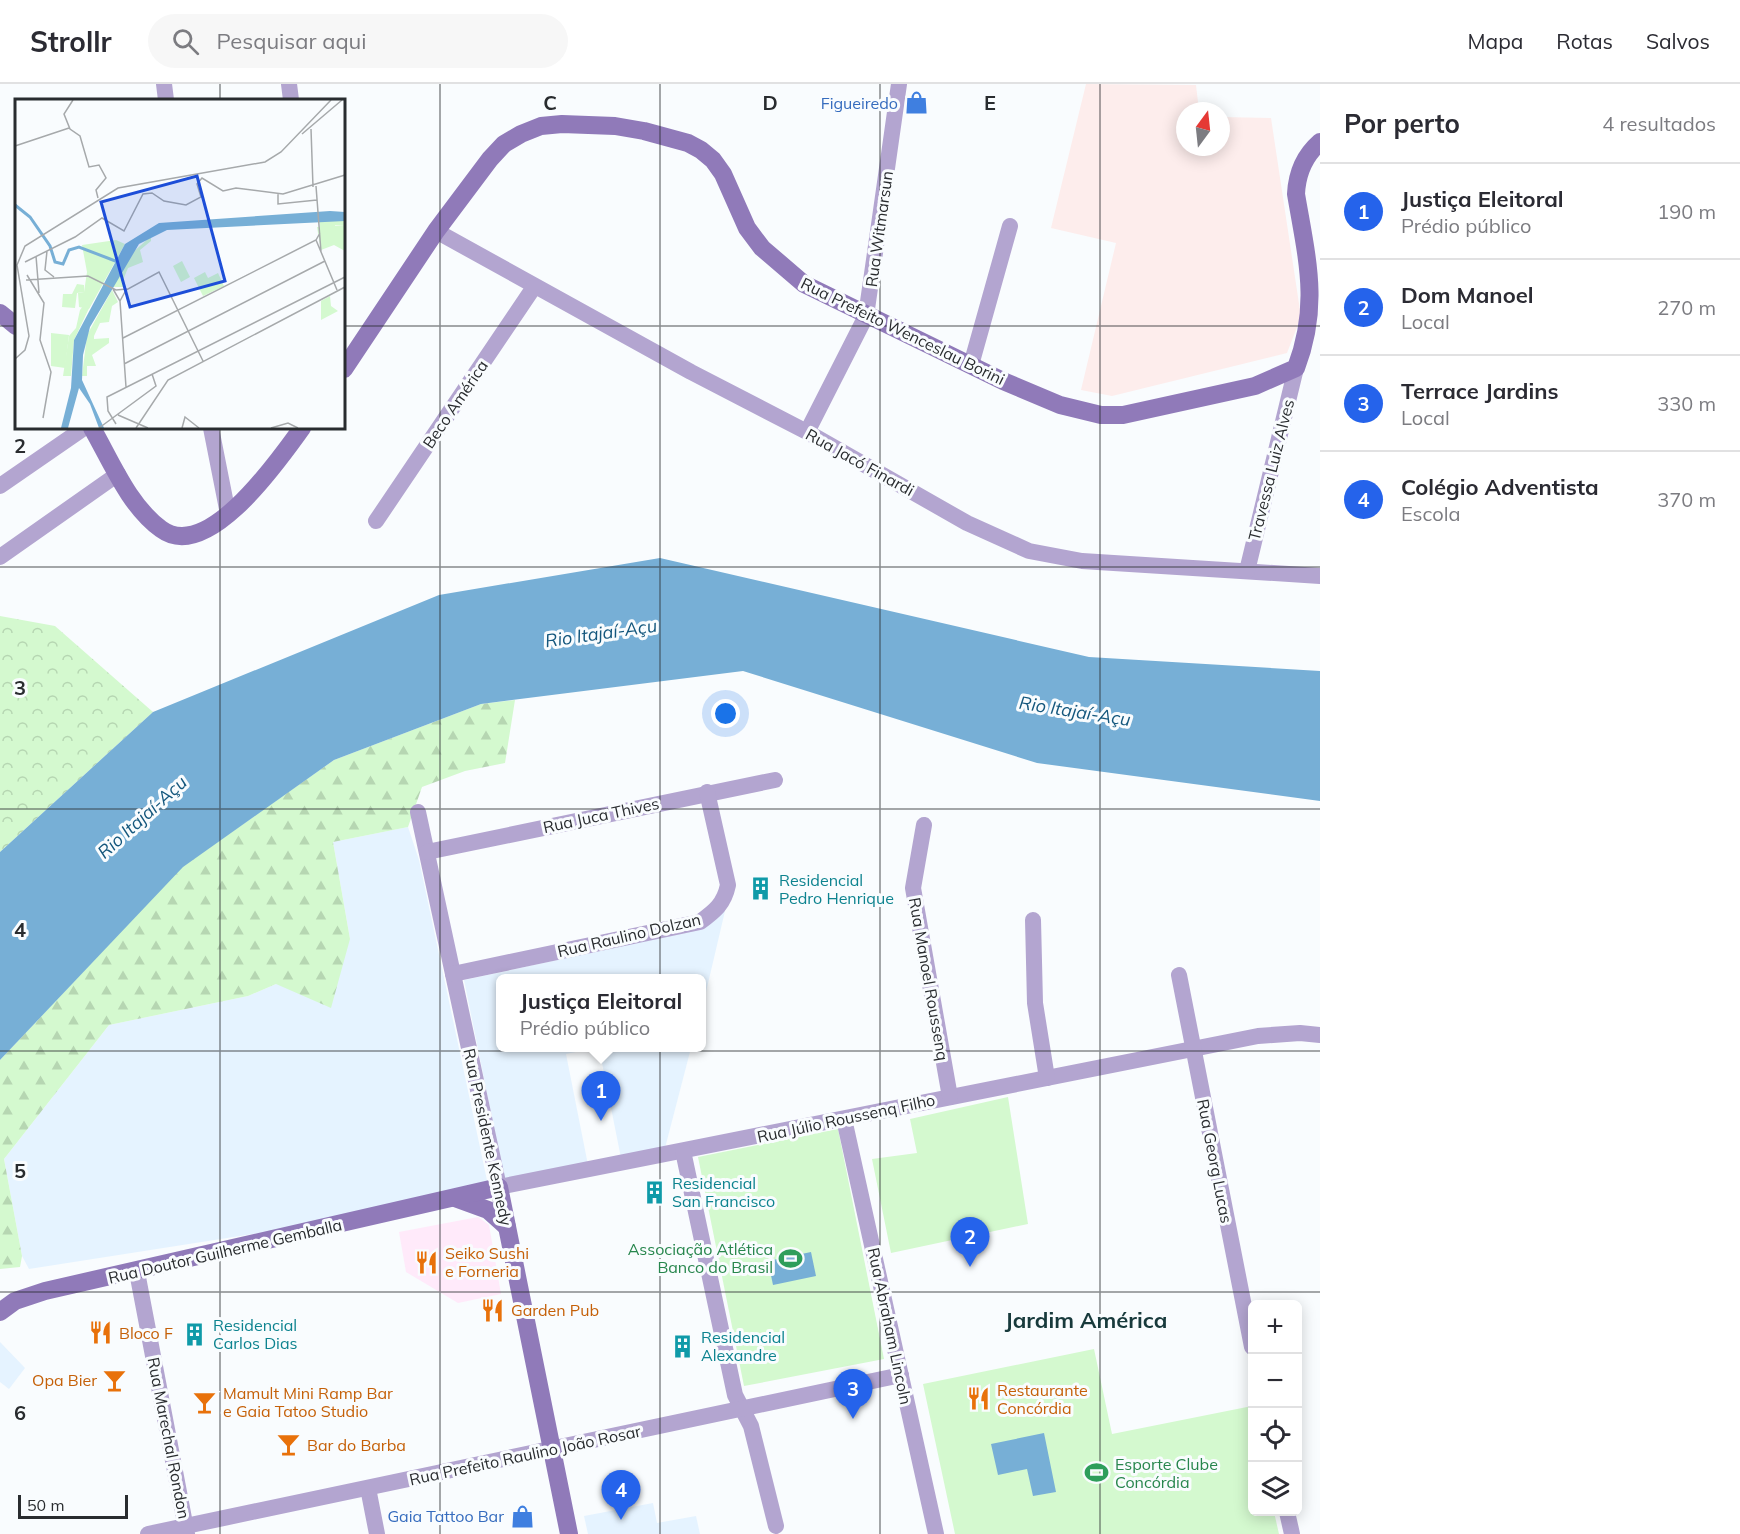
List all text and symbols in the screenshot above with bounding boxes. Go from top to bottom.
search box [148,14,568,68]
text: Strollr [30,24,112,59]
icon: search [169,25,202,58]
text: Pesquisar aqui [217,27,367,55]
text: Mapa [1468,28,1523,54]
text: Rotas [1556,28,1613,54]
text: Salvos [1646,28,1710,54]
text: C [543,90,557,115]
text: D [762,90,778,115]
shop icon: Figueiredo [903,90,929,116]
text: E [984,90,996,115]
place label: Figueiredo [821,93,898,113]
inset map [15,99,345,429]
north arrow [1176,102,1230,156]
text: Por perto [1344,107,1460,140]
text: 4 resultados [1602,111,1716,136]
street label: Rua Witmarsun [861,170,897,288]
text: Justiça Eleitoral [1401,185,1564,213]
text: 1 [1358,199,1370,224]
text: 190 m [1657,199,1716,224]
text: Prédio público [1401,213,1531,238]
street label: Rua Prefeito Wenceslau Borini [798,273,1008,389]
text: Dom Manoel [1401,281,1533,309]
text: 2 [1358,295,1370,320]
text: 270 m [1657,295,1716,320]
text: Local [1401,309,1450,334]
street label: Beco América [418,356,492,452]
text: Terrace Jardins [1401,377,1558,405]
text: 3 [1358,391,1370,416]
text: 330 m [1657,391,1716,416]
street label: Travessa Luiz Alves [1244,397,1298,543]
text: Local [1401,405,1450,430]
street label: Rua Jacó Finardi [802,424,918,500]
text: 2 [14,433,26,458]
text: Colégio Adventista [1401,473,1599,501]
text: 4 [1358,487,1370,512]
text: 370 m [1657,487,1716,512]
text: Escola [1401,501,1460,526]
water label: Rio Itajaí-Açu [544,614,658,652]
text: 3 [14,675,26,700]
water label: Rio Itajaí-Açu [1018,691,1132,731]
your location [711,699,740,728]
water label: Rio Itajaí-Açu [92,771,192,863]
street label: Rua Juca Thives [541,793,661,837]
place label: Residencial Pedro Henrique [779,870,894,908]
building icon: Residencial Pedro Henrique [748,876,774,902]
street label: Rua Manoel Roussenq [905,896,953,1062]
street label: Rua Raulino Dolzan [555,909,703,961]
text: 4 [14,917,26,942]
popup [496,974,706,1052]
text: Justiça Eleitoral [520,987,682,1015]
text: Prédio público [520,1015,650,1040]
street label: Rua Presidente Kennedy [459,1046,517,1228]
pin: 1 [582,1072,620,1121]
street label: Rua Júlio Roussenq Filho [755,1089,937,1147]
street label: Rua Georg Lucas [1193,1097,1237,1225]
text: 5 [14,1158,26,1183]
place label: Residencial San Francisco [672,1173,775,1211]
building icon: Residencial San Francisco [641,1179,667,1205]
street label: Rua Doutor Guilherme Gemballa [106,1214,344,1288]
pin: 2 [950,1218,990,1267]
place label: Associação Atlética Banco do Brasil [628,1239,773,1277]
place label: Seiko Sushi e Forneria [445,1243,529,1281]
sports icon: Associação Atlética Banco do Brasil [778,1245,804,1271]
street label: Rua Abraham Lincoln [864,1246,916,1406]
restaurant icon: Seiko Sushi e Forneria [414,1249,440,1275]
restaurant icon: Garden Pub [480,1297,506,1323]
place label: Garden Pub [511,1300,599,1320]
map controls [1248,1300,1302,1516]
button: + [1248,1300,1302,1354]
district label: Jardim América [1005,1306,1167,1334]
place label: Residencial Carlos Dias [213,1315,298,1353]
restaurant icon: Bloco F [88,1320,114,1346]
building icon: Residencial Carlos Dias [182,1321,208,1347]
place label: Bloco F [119,1323,173,1343]
place label: Residencial Alexandre [701,1327,785,1365]
building icon: Residencial Alexandre [670,1333,696,1359]
button: − [1248,1354,1302,1408]
street label: Rua Marechal Rondon [144,1355,194,1521]
bar icon: Opa Bier [102,1367,128,1393]
place label: Opa Bier [32,1370,97,1390]
pin: 3 [834,1370,872,1419]
place label: Restaurante Concórdia [997,1380,1088,1418]
place label: Mamult Mini Ramp Bar e Gaia Tatoo Studio [223,1383,393,1421]
restaurant icon: Restaurante Concórdia [966,1386,992,1412]
bar icon: Mamult Mini Ramp Bar e Gaia Tatoo Studio [192,1389,218,1415]
text: 6 [14,1400,26,1425]
button: locate [1248,1408,1302,1462]
street label: Rua Prefeito Raulino João Rosar [407,1421,643,1489]
bar icon: Bar do Barba [276,1432,302,1458]
place label: Bar do Barba [307,1435,406,1455]
place label: Esporte Clube Concórdia [1115,1454,1218,1492]
sports icon: Esporte Clube Concórdia [1084,1460,1110,1486]
button: layers [1248,1462,1302,1516]
pin: 4 [602,1470,640,1520]
scale bar [18,1492,128,1520]
text: 50 m [27,1495,64,1515]
shop icon: Gaia Tattoo Bar [509,1503,535,1529]
place label: Gaia Tattoo Bar [387,1506,504,1526]

